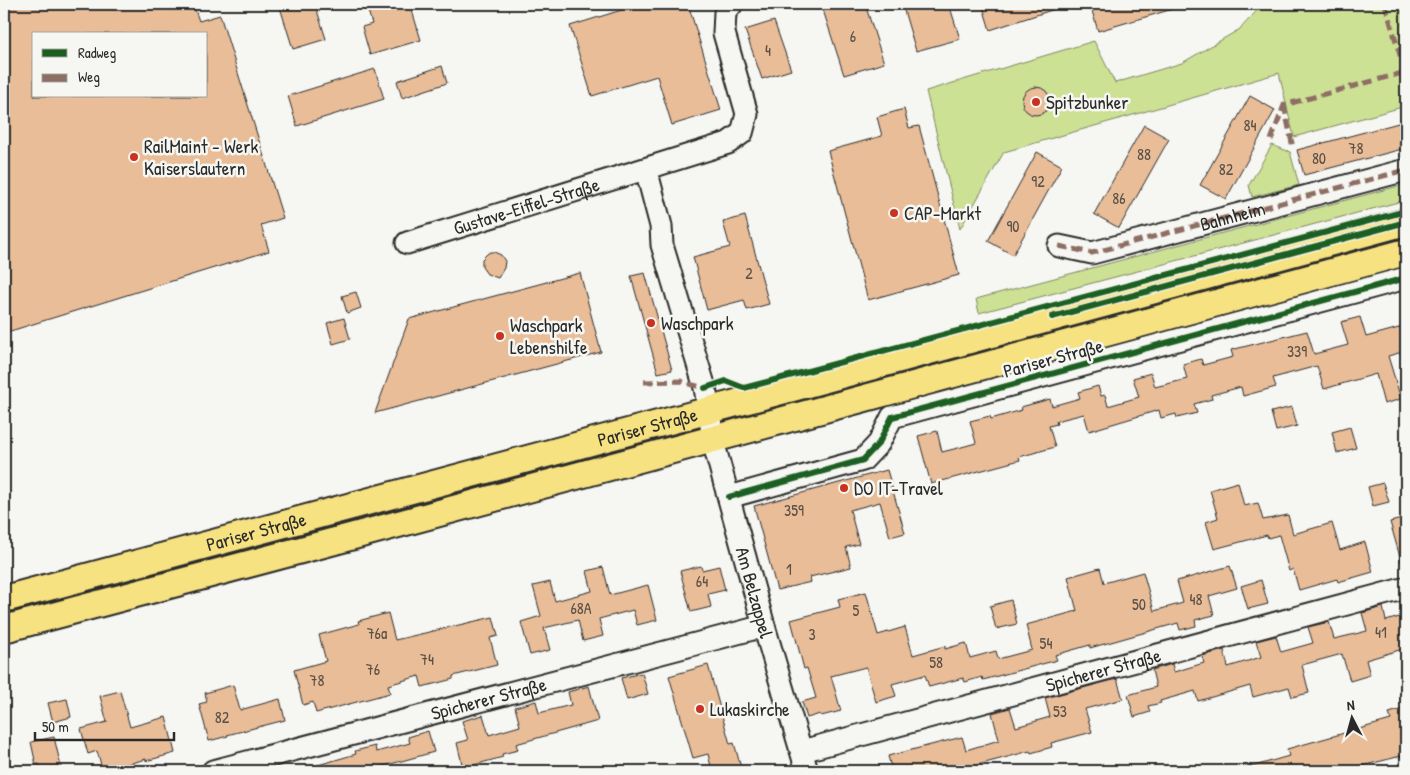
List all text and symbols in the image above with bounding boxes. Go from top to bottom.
house number: 6 [850,25,856,47]
legend [32,32,208,98]
house number: 4 [765,39,771,61]
text: Radweg [78,42,116,63]
text: Weg [78,66,100,87]
place label: Spitzbunker [1046,89,1129,115]
marker: Spitzbunker [1030,96,1042,108]
house number: 84 [1244,114,1256,136]
place label: RailMaint - Werk Kaiserslautern [144,133,259,181]
house number: 78 [1349,137,1363,159]
house number: 88 [1137,143,1151,165]
house number: 80 [1312,147,1326,169]
marker: RailMaint - Werk Kaiserslautern [128,151,140,163]
house number: 82 [1219,158,1234,180]
house number: 92 [1031,170,1045,192]
street label: Gustave-Eiffel-Straße [450,171,603,241]
house number: 86 [1112,187,1126,209]
street label: Bahnheim [1197,195,1268,237]
place label: CAP-Markt [904,200,981,226]
marker: CAP-Markt [888,207,900,219]
house number: 90 [1006,215,1020,237]
house number: 2 [745,262,753,284]
place label: Waschpark [661,310,734,336]
place label: Waschpark Lebenshilfe [510,312,588,360]
marker: Waschpark [645,317,657,329]
marker: Waschpark Lebenshilfe [494,330,506,342]
street label: Pariser Straße [1000,332,1106,384]
house number: 339 [1287,340,1307,362]
street label: Pariser Straße [595,401,701,453]
place label: DO IT-Travel [854,475,944,501]
marker: DO IT-Travel [838,482,850,494]
house number: 359 [784,499,804,521]
street label: Pariser Straße [203,506,309,557]
street label: Am Belzappel [730,544,780,642]
house number: 1 [786,558,792,580]
house number: 64 [696,570,708,592]
house number: 48 [1190,588,1203,610]
house number: 50 [1132,593,1146,615]
house number: 68A [570,597,592,619]
house number: 5 [853,599,860,621]
house number: 41 [1375,621,1387,643]
house number: 76a [367,622,387,644]
house number: 3 [808,623,816,645]
house number: 54 [1040,632,1052,654]
street label: Spicherer Straße [1043,642,1164,698]
house number: 74 [420,648,434,670]
house number: 58 [929,651,943,673]
house number: 76 [366,658,380,680]
house number: 78 [310,669,324,691]
street label: Spicherer Straße [428,671,550,726]
north arrow [1328,692,1378,742]
text: N [1346,695,1356,714]
place label: Lukaskirche [710,696,790,722]
house number: 53 [1053,700,1067,722]
marker: Lukaskirche [694,703,706,715]
house number: 82 [215,706,230,728]
scale bar [35,710,174,742]
text: 50 m [42,716,69,737]

